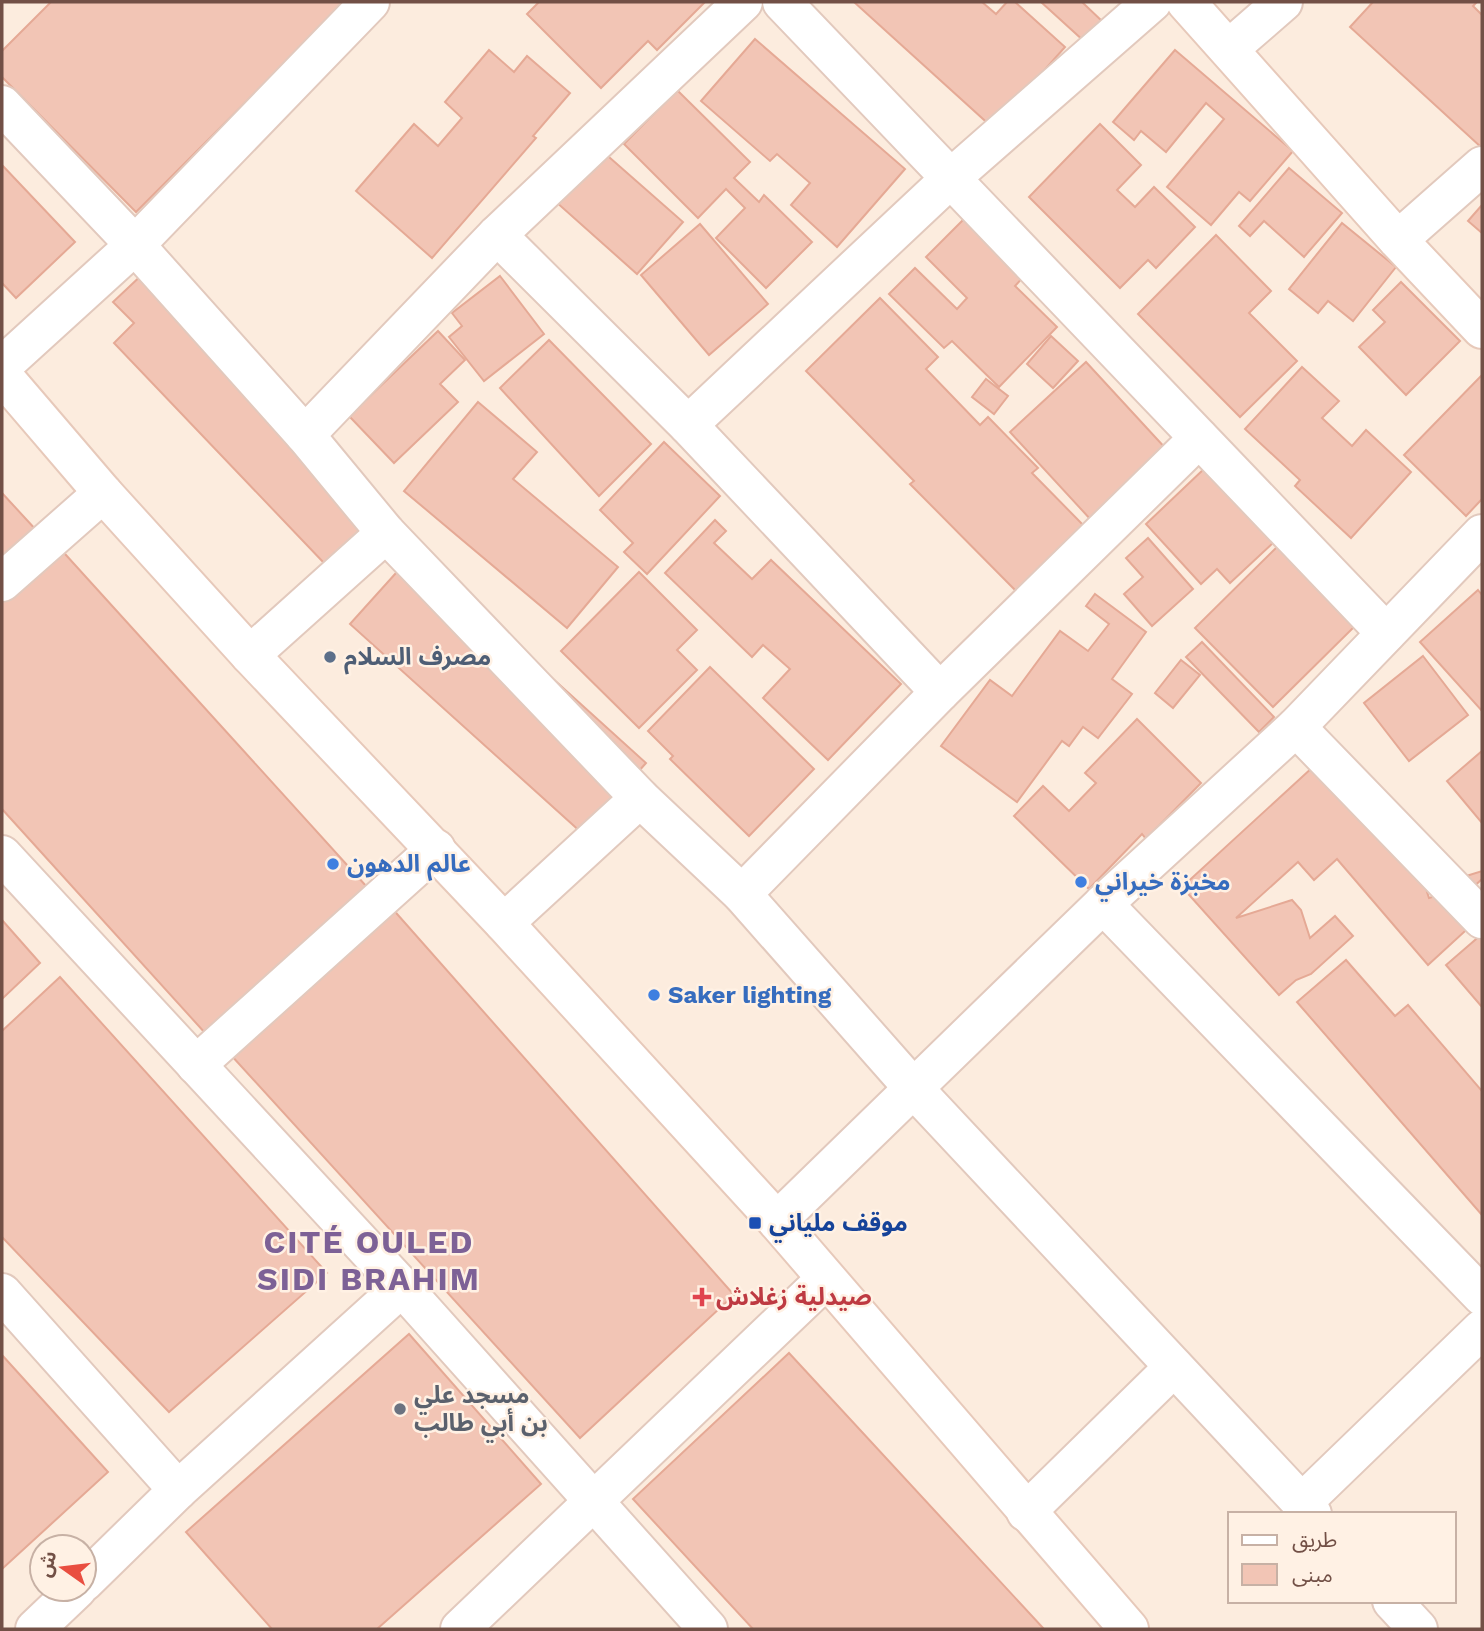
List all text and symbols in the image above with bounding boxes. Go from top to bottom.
place label: مصرف السلام [344,643,491,675]
marker: مصرف السلام [322,649,338,665]
place label: عالم الدهون [347,850,471,881]
marker: عالم الدهون [325,856,341,872]
place label: مخبزة خيراني [1095,868,1230,902]
marker: مخبزة خيراني [1073,874,1089,890]
place label: Saker lighting [668,981,832,1009]
marker: Saker lighting [646,987,662,1003]
place label: موقف ملياني [769,1209,908,1243]
marker: موقف ملياني [747,1215,763,1231]
district label: CITÉ OULED SIDI BRAHIM [257,1223,481,1298]
place label: صيدلية زغلاش [716,1283,872,1311]
marker: صيدلية زغلاش [694,1289,710,1305]
place label: مسجد علي بن أبي طالب [414,1381,548,1443]
marker: مسجد علي بن أبي طالب [392,1401,408,1417]
legend [1228,1512,1456,1603]
text: طريق [1292,1527,1337,1553]
north arrow [28,1533,98,1603]
text: ش [33,1549,61,1579]
text: مبنى [1292,1562,1333,1587]

